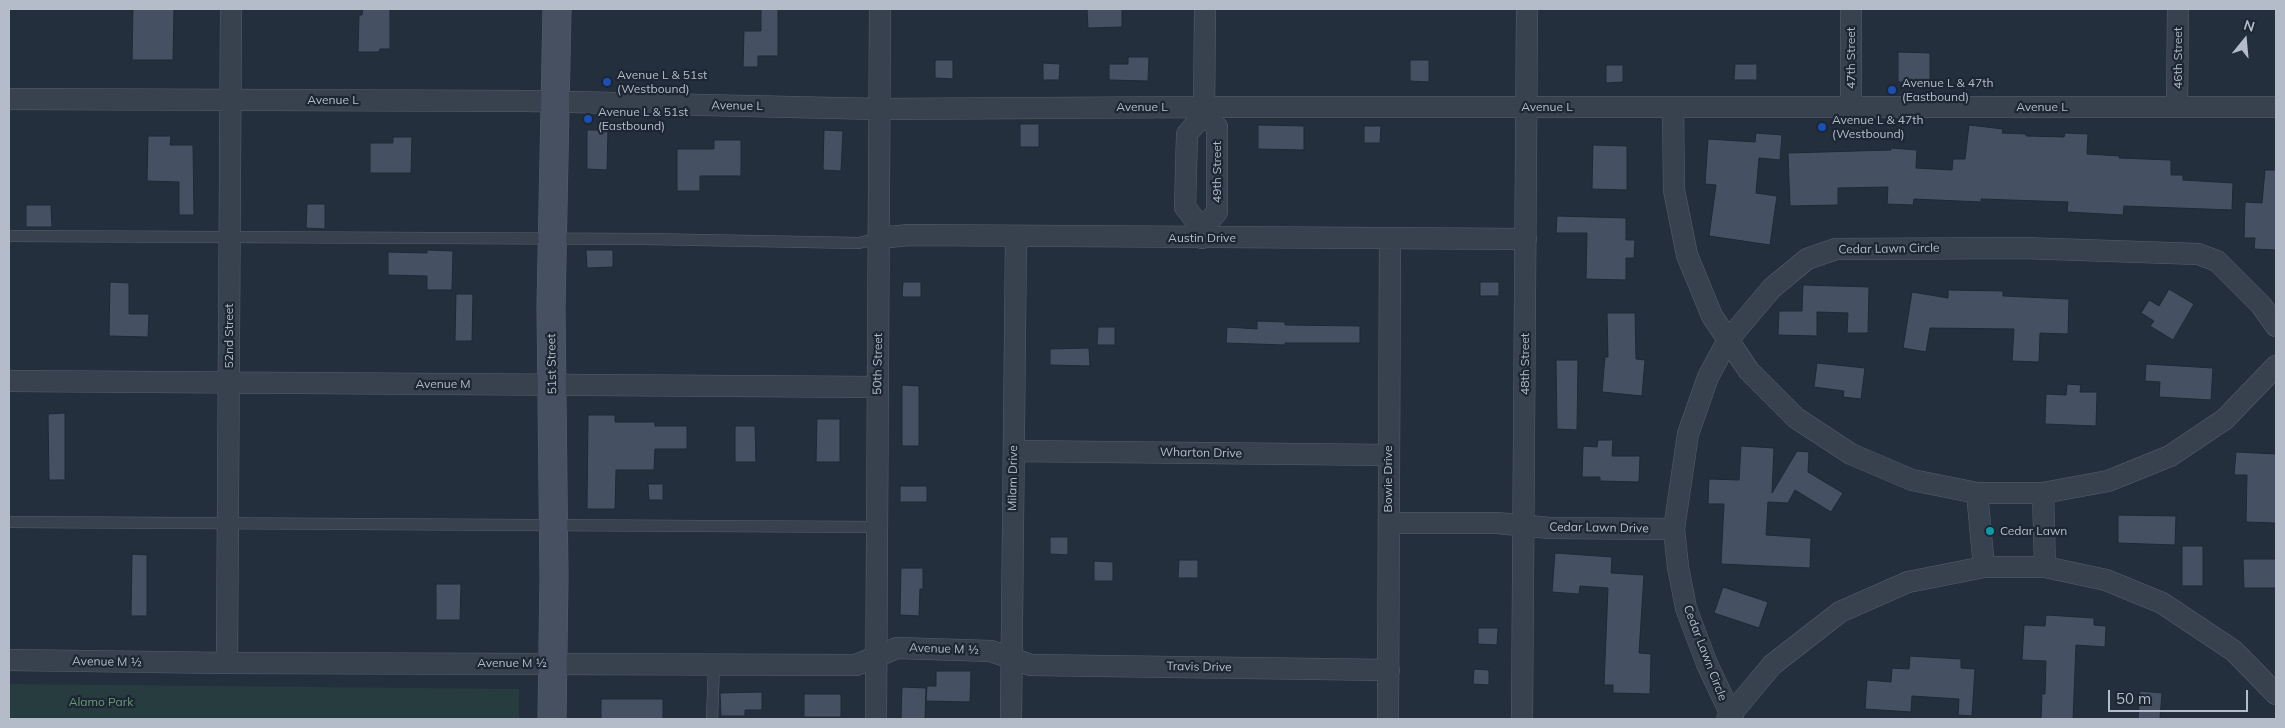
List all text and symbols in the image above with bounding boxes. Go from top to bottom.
north arrow [2220,15,2270,65]
text: N [2242,16,2257,36]
street label: 47th Street [1844,27,1858,89]
street label: 46th Street [2171,27,2185,89]
place label: Avenue L & 51st (Westbound) [617,68,707,96]
marker: Avenue L & 51st (Westbound) [601,76,613,88]
place label: Avenue L & 47th (Eastbound) [1902,76,1993,104]
marker: Avenue L & 47th (Eastbound) [1886,84,1898,96]
street label: Avenue L [307,93,359,107]
street label: Avenue L [711,98,763,114]
street label: Avenue L [1116,100,1168,114]
street label: Avenue L [1521,100,1573,114]
street label: Avenue L [2016,100,2068,114]
place label: Avenue L & 51st (Eastbound) [598,105,688,133]
marker: Avenue L & 51st (Eastbound) [582,113,594,125]
place label: Avenue L & 47th (Westbound) [1832,113,1923,141]
marker: Avenue L & 47th (Westbound) [1816,121,1828,133]
street label: 49th Street [1210,141,1224,203]
street label: Austin Drive [1168,231,1236,245]
street label: Cedar Lawn Circle [1838,241,1940,257]
street label: 52nd Street [222,304,236,368]
street label: 51st Street [544,333,560,395]
street label: 50th Street [870,333,886,395]
street label: 48th Street [1518,333,1532,395]
street label: Avenue M [415,377,471,391]
street label: Milam Drive [1005,445,1021,511]
street label: Wharton Drive [1160,445,1242,461]
street label: Bowie Drive [1381,446,1395,512]
street label: Cedar Lawn Drive [1549,520,1649,536]
place label: Cedar Lawn [2000,524,2067,538]
marker: Cedar Lawn [1984,525,1996,537]
street label: Cedar Lawn Circle [1680,603,1730,703]
street label: Avenue M ½ [909,641,979,657]
street label: Avenue M ½ [72,654,142,670]
street label: Avenue M ½ [477,656,547,670]
street label: Travis Drive [1166,659,1232,675]
scale bar [2110,680,2250,712]
text: 50 m [2116,689,2151,708]
park label: Alamo Park [69,695,133,709]

